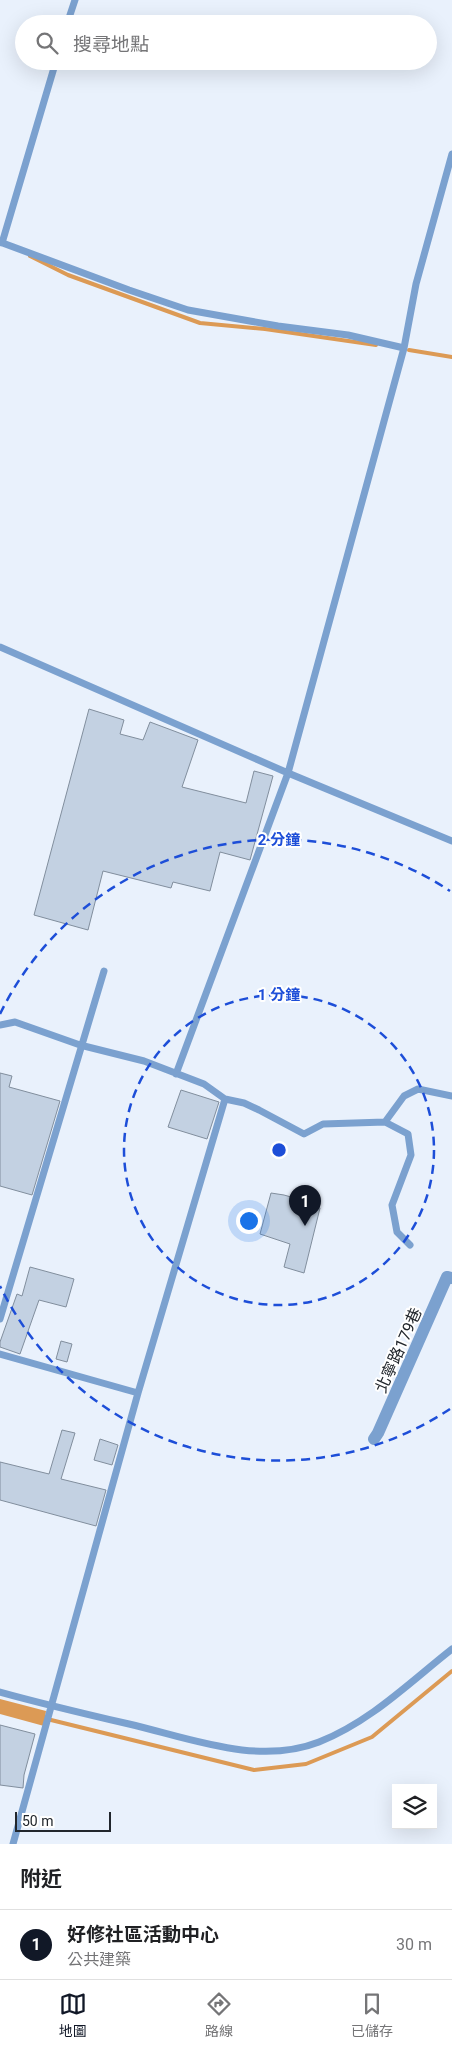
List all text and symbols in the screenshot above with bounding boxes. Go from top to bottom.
search box [15,15,437,70]
icon: search [33,29,61,57]
text: 搜尋地點 [73,33,149,56]
text: 2 分鐘 [258,831,300,849]
text: 1 分鐘 [258,986,300,1004]
centre of rings [270,1141,288,1159]
pin: 1 [289,1185,321,1226]
your location [236,1208,262,1234]
street label: 北寧路179巷 [371,1305,426,1396]
map controls [392,1784,437,1829]
button: layers [392,1784,437,1829]
scale bar [15,1809,111,1832]
text: 50 m [22,1813,54,1829]
text: 附近 [20,1867,62,1891]
text: 好修社區活動中心 [67,1923,219,1946]
text: 1 [31,1935,41,1954]
text: 30 m [396,1935,432,1954]
text: 公共建築 [67,1950,131,1969]
tab: 地圖 [59,1990,87,2040]
tab: 路線 [205,1990,233,2040]
tab: 已儲存 [351,1990,393,2040]

